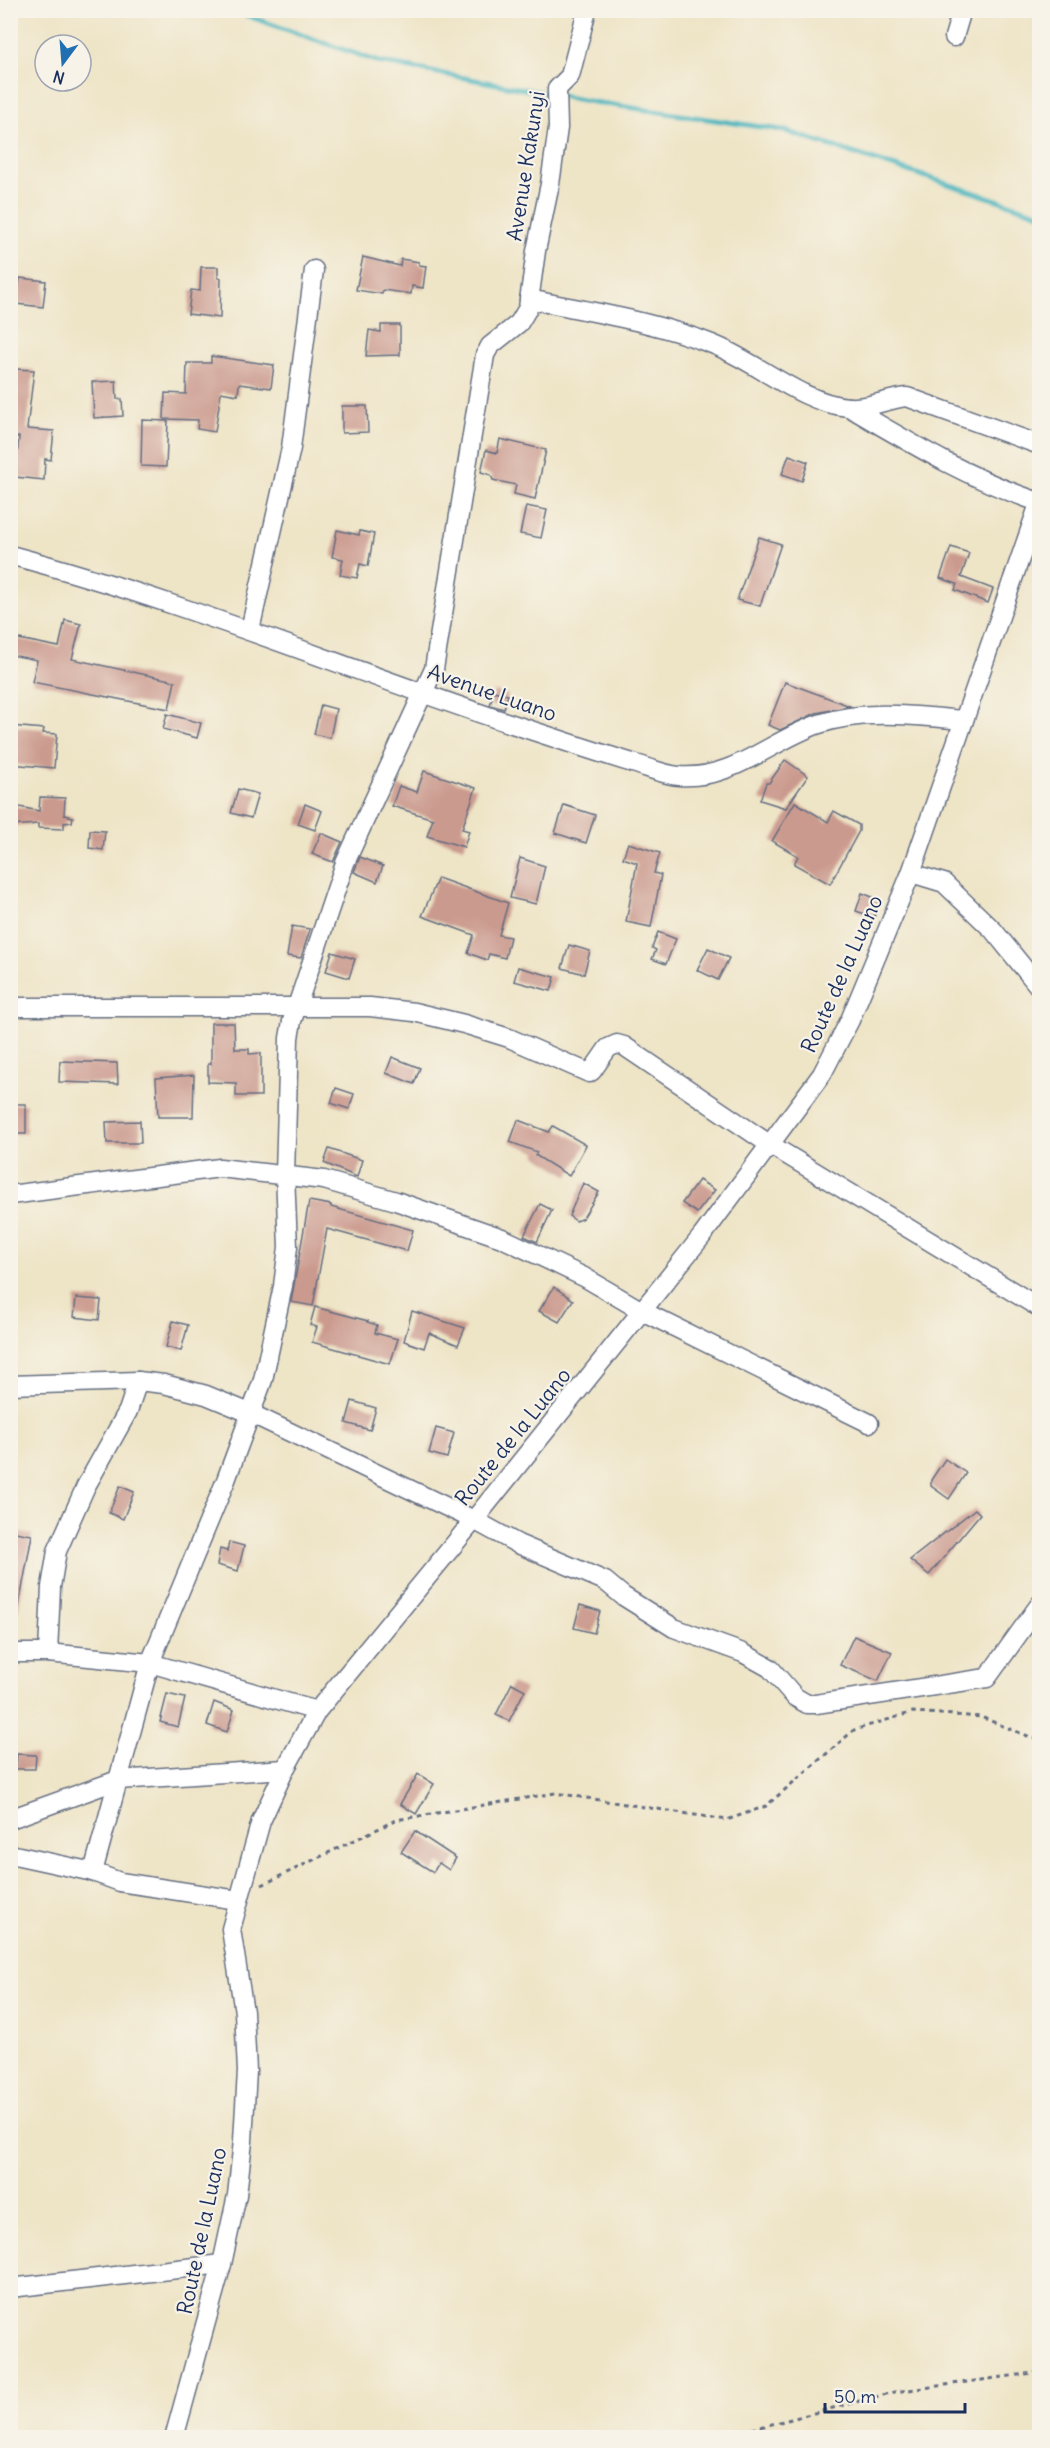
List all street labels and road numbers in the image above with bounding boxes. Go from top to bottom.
street label: Avenue Kakunyi [500,89,551,243]
street label: Avenue Luano [424,658,560,727]
street label: Route de la Luano [795,891,888,1057]
street label: Route de la Luano [449,1362,577,1511]
street label: Route de la Luano [171,2145,232,2317]

